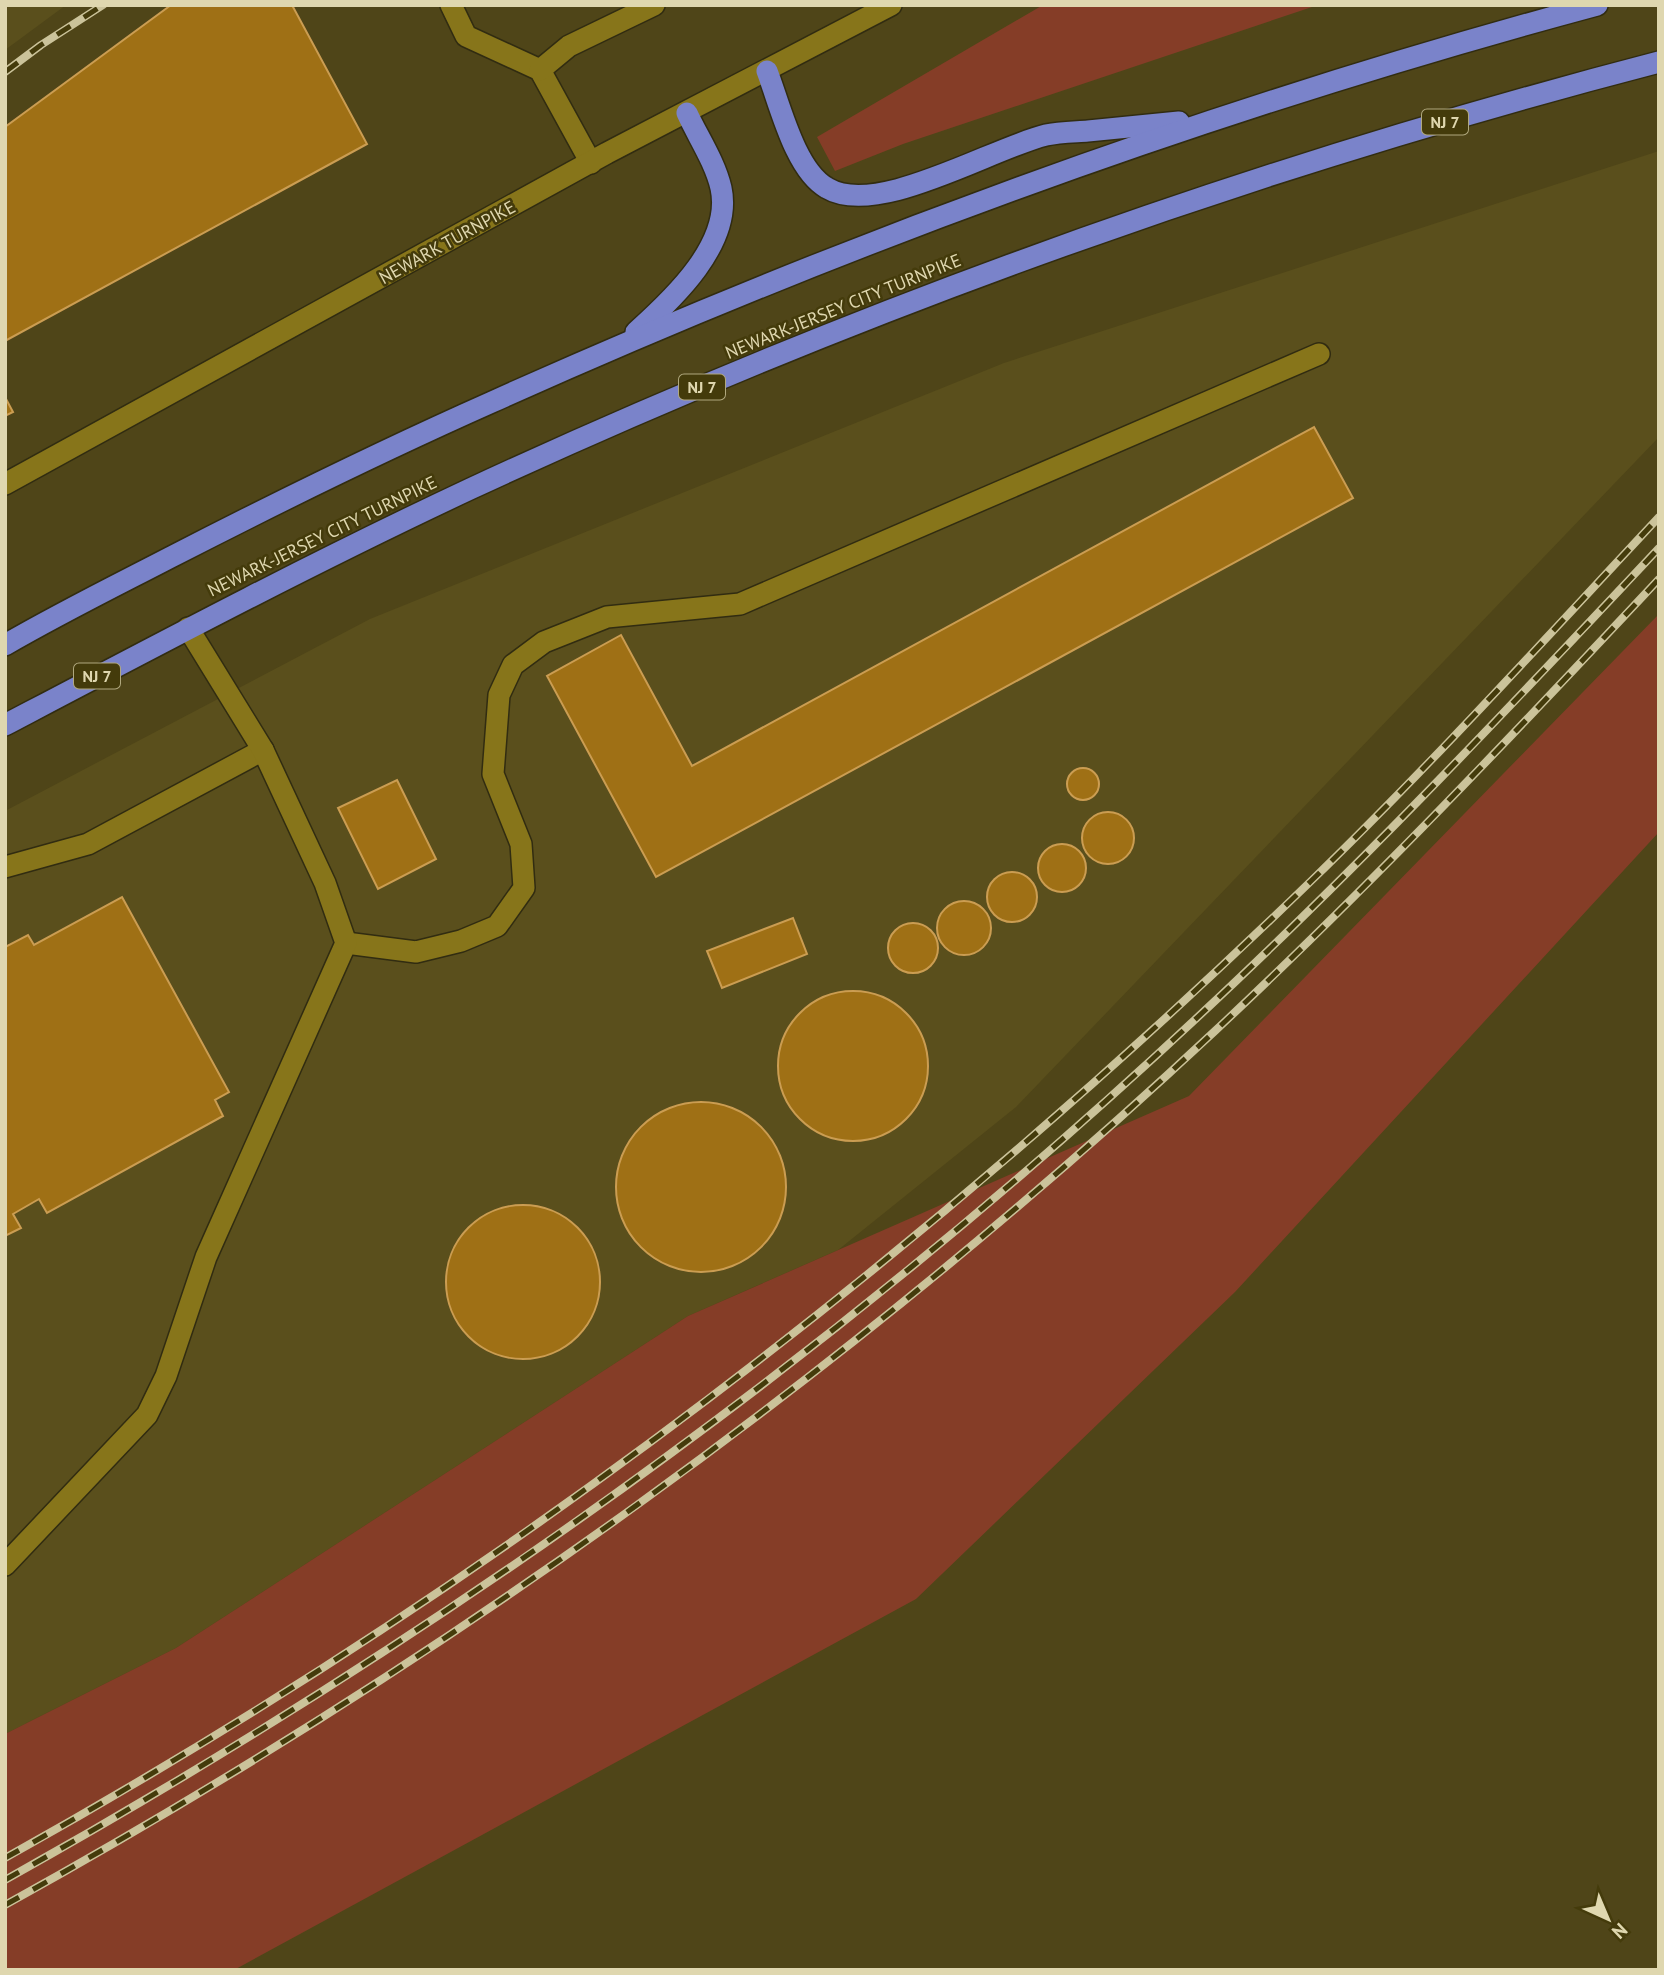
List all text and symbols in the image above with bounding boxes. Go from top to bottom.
road number: NJ 7 [1422,110,1468,134]
street label: NEWARK TURNPIKE [375,195,519,289]
street label: NEWARK-JERSEY CITY TURNPIKE [722,248,964,364]
road number: NJ 7 [679,374,725,400]
street label: NEWARK-JERSEY CITY TURNPIKE [204,470,440,602]
road number: NJ 7 [74,664,120,688]
north arrow [1573,1884,1643,1954]
text: N [1607,1918,1633,1944]

